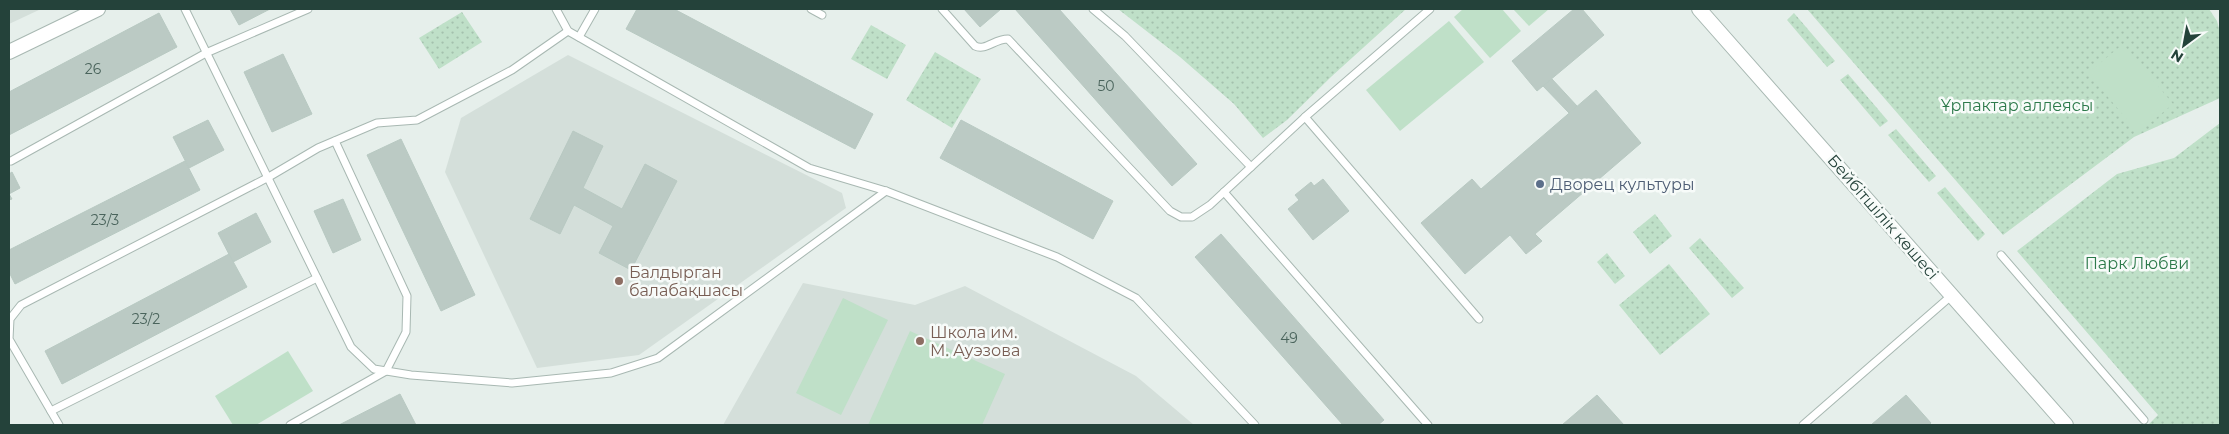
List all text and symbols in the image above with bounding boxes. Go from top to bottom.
north arrow [2159,20,2209,70]
text: N [2168,45,2187,67]
house number: 26 [85,60,102,78]
house number: 50 [1097,77,1115,95]
park label: Ұрпактар аллеясы [1941,96,2093,115]
street label: Бейбітшілік көшесі [1824,151,1942,283]
place label: Дворец культуры [1550,175,1694,194]
marker: Дворец культуры [1534,178,1546,190]
house number: 23/3 [91,211,119,229]
park label: Парк Любви [2085,254,2189,273]
place label: Балдырган балабақшасы [629,263,743,300]
marker: Балдырган балабақшасы [613,275,625,287]
house number: 23/2 [132,310,160,328]
place label: Школа им. М. Ауэзова [930,323,1020,360]
house number: 49 [1280,329,1298,347]
marker: Школа им. М. Ауэзова [914,335,926,347]

